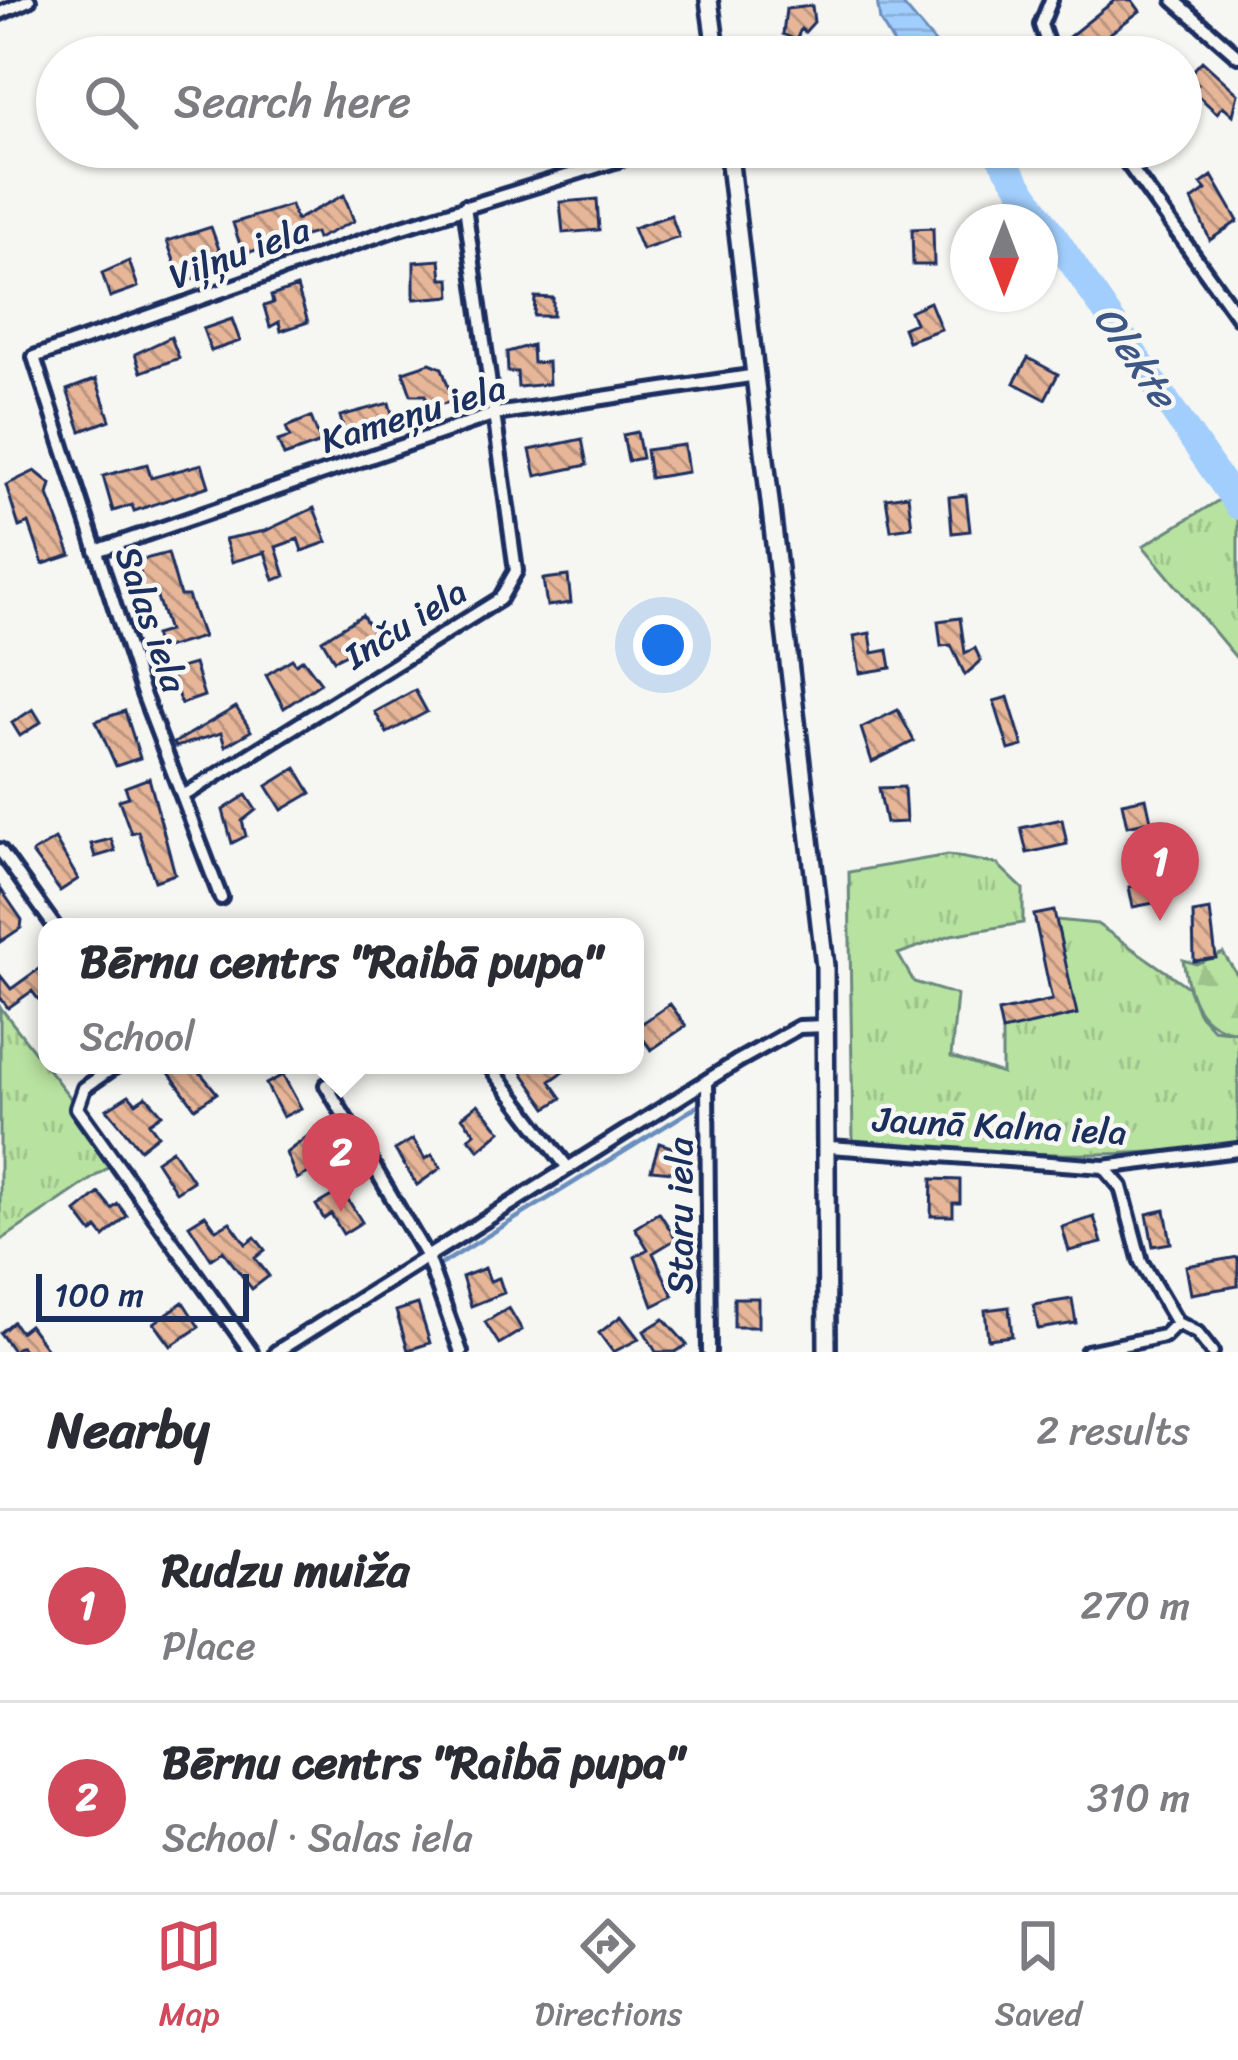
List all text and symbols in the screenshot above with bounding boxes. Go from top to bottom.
search box [36,36,1202,168]
text: Search here [174,62,411,142]
icon: search [78,69,144,135]
street label: Viļņu iela [160,198,320,308]
north arrow [950,204,1058,312]
water label: Olekte [1075,290,1198,426]
street label: Kameņu iela [313,355,514,472]
street label: Salas iela [96,537,206,702]
street label: Inču iela [330,561,480,688]
your location [633,615,693,675]
pin: 1 [1121,822,1199,921]
popup [38,918,644,1074]
text: Bērnu centrs "Raibā pupa" [80,922,602,1002]
text: School [80,1002,195,1071]
street label: Jaunā Kalna iela [869,1087,1128,1165]
pin: 2 [302,1113,380,1212]
street label: Staru iela [648,1137,712,1294]
text: 100 m [54,1266,144,1324]
scale bar [36,1268,249,1321]
text: Nearby [48,1385,209,1475]
text: 2 results [1036,1396,1190,1465]
text: Rudzu muiža [162,1531,409,1611]
text: 1 [79,1571,95,1640]
text: 270 m [1080,1571,1190,1640]
text: Place [162,1611,256,1680]
text: Bērnu centrs "Raibā pupa" [162,1723,684,1803]
text: 2 [76,1763,98,1832]
text: 310 m [1087,1763,1190,1832]
text: School · Salas iela [162,1803,472,1872]
tab: Map [156,1913,222,2043]
tab: Directions [535,1913,682,2043]
tab: Saved [995,1913,1082,2043]

